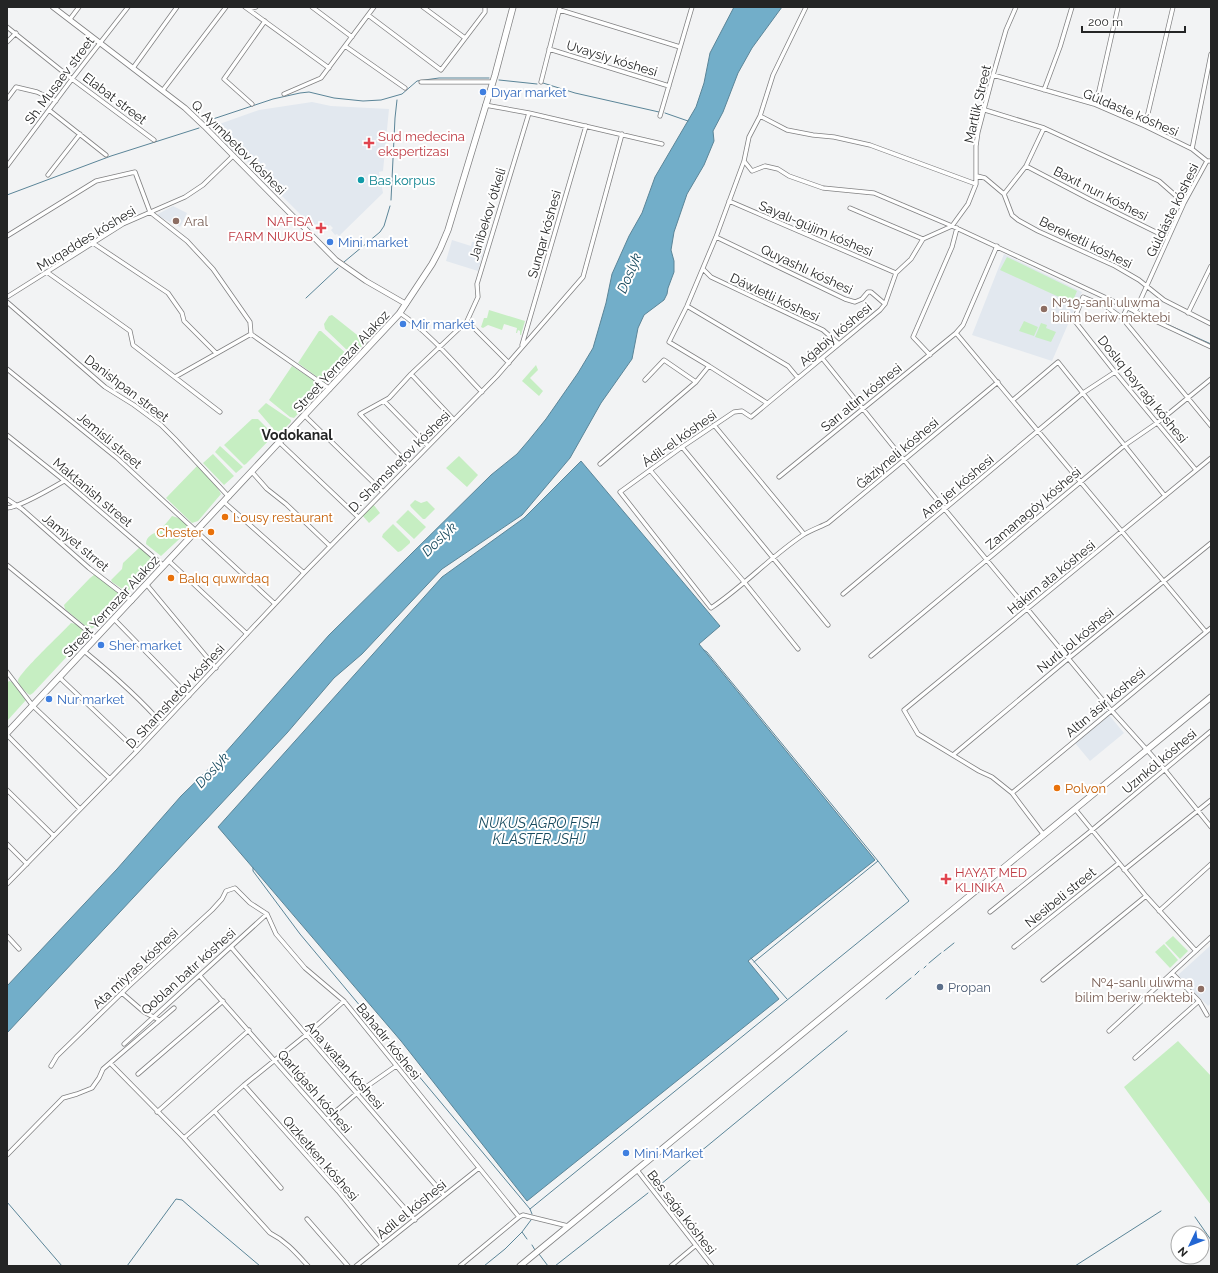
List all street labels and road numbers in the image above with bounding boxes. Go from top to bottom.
street label: Sh. Musaev street [22,33,98,127]
street label: Uvaysiy kóshesi [565,38,659,79]
street label: Martlik Street [961,63,994,145]
street label: Elabat street [80,70,150,128]
street label: Gúldaste kóshesi [1081,86,1181,139]
street label: Q. Ayımbetov kóshesi [188,97,289,198]
street label: Gúldáste kóshesi [1143,161,1202,259]
street label: Baxıt nurı kóshesi [1051,163,1150,224]
street label: Janibekov ótkeli [466,166,509,262]
street label: Sunqar kóshesi [525,188,564,280]
street label: Sayalı-gújim kóshesi [757,198,875,259]
street label: Muqaddes kóshesi [34,203,138,274]
street label: Bereketli kóshesi [1037,214,1135,271]
street label: Quyashlı kóshesi [758,242,855,297]
street label: Dáwletli kóshesi [728,270,822,325]
street label: Aǵabiy kóshesi [796,300,874,369]
street label: Street Yernazar Alakoz [290,307,392,415]
street label: Doslıq bayraǵı kóshesi [1095,333,1190,446]
street label: Danishpan street [82,352,172,425]
street label: Sarı altın kóshesi [818,360,905,434]
street label: D. Shamshetov kóshesi [345,407,453,515]
street label: Ádil-el kóshesi [639,407,719,470]
street label: Jemisli street [75,409,145,472]
street label: Ǵáziyneli kóshesi [853,415,941,492]
street label: Ana jer kóshesi [918,452,997,521]
street label: Maktanish street [50,455,136,530]
street label: Zamanagóy kóshesi [983,464,1084,552]
street label: Jamiyet strret [40,510,112,575]
street label: Hákim ata kóshesi [1005,537,1098,617]
street label: Street Yernazar Alakoz [60,552,162,660]
street label: Nurlı jol kóshesi [1034,605,1117,676]
street label: D. Shamshetov kóshesi [123,641,228,752]
street label: Altın ásir kóshesi [1063,665,1148,740]
street label: Uzınkól kóshesi [1119,726,1199,797]
street label: Nesibeli street [1022,864,1099,930]
street label: Ata miyras kóshesi [90,925,181,1012]
street label: Qoblan batır kóshesi [138,925,239,1018]
street label: Bahadır kóshesi [353,1000,424,1082]
street label: Ana watan kóshesi [303,1018,387,1112]
street label: Qarlıǵash kóshesi [275,1047,355,1136]
street label: Qızketken kóshesi [280,1113,362,1204]
street label: Bes saǵa kóshesi [644,1167,719,1257]
street label: Ádil el kóshesi [374,1177,449,1242]

